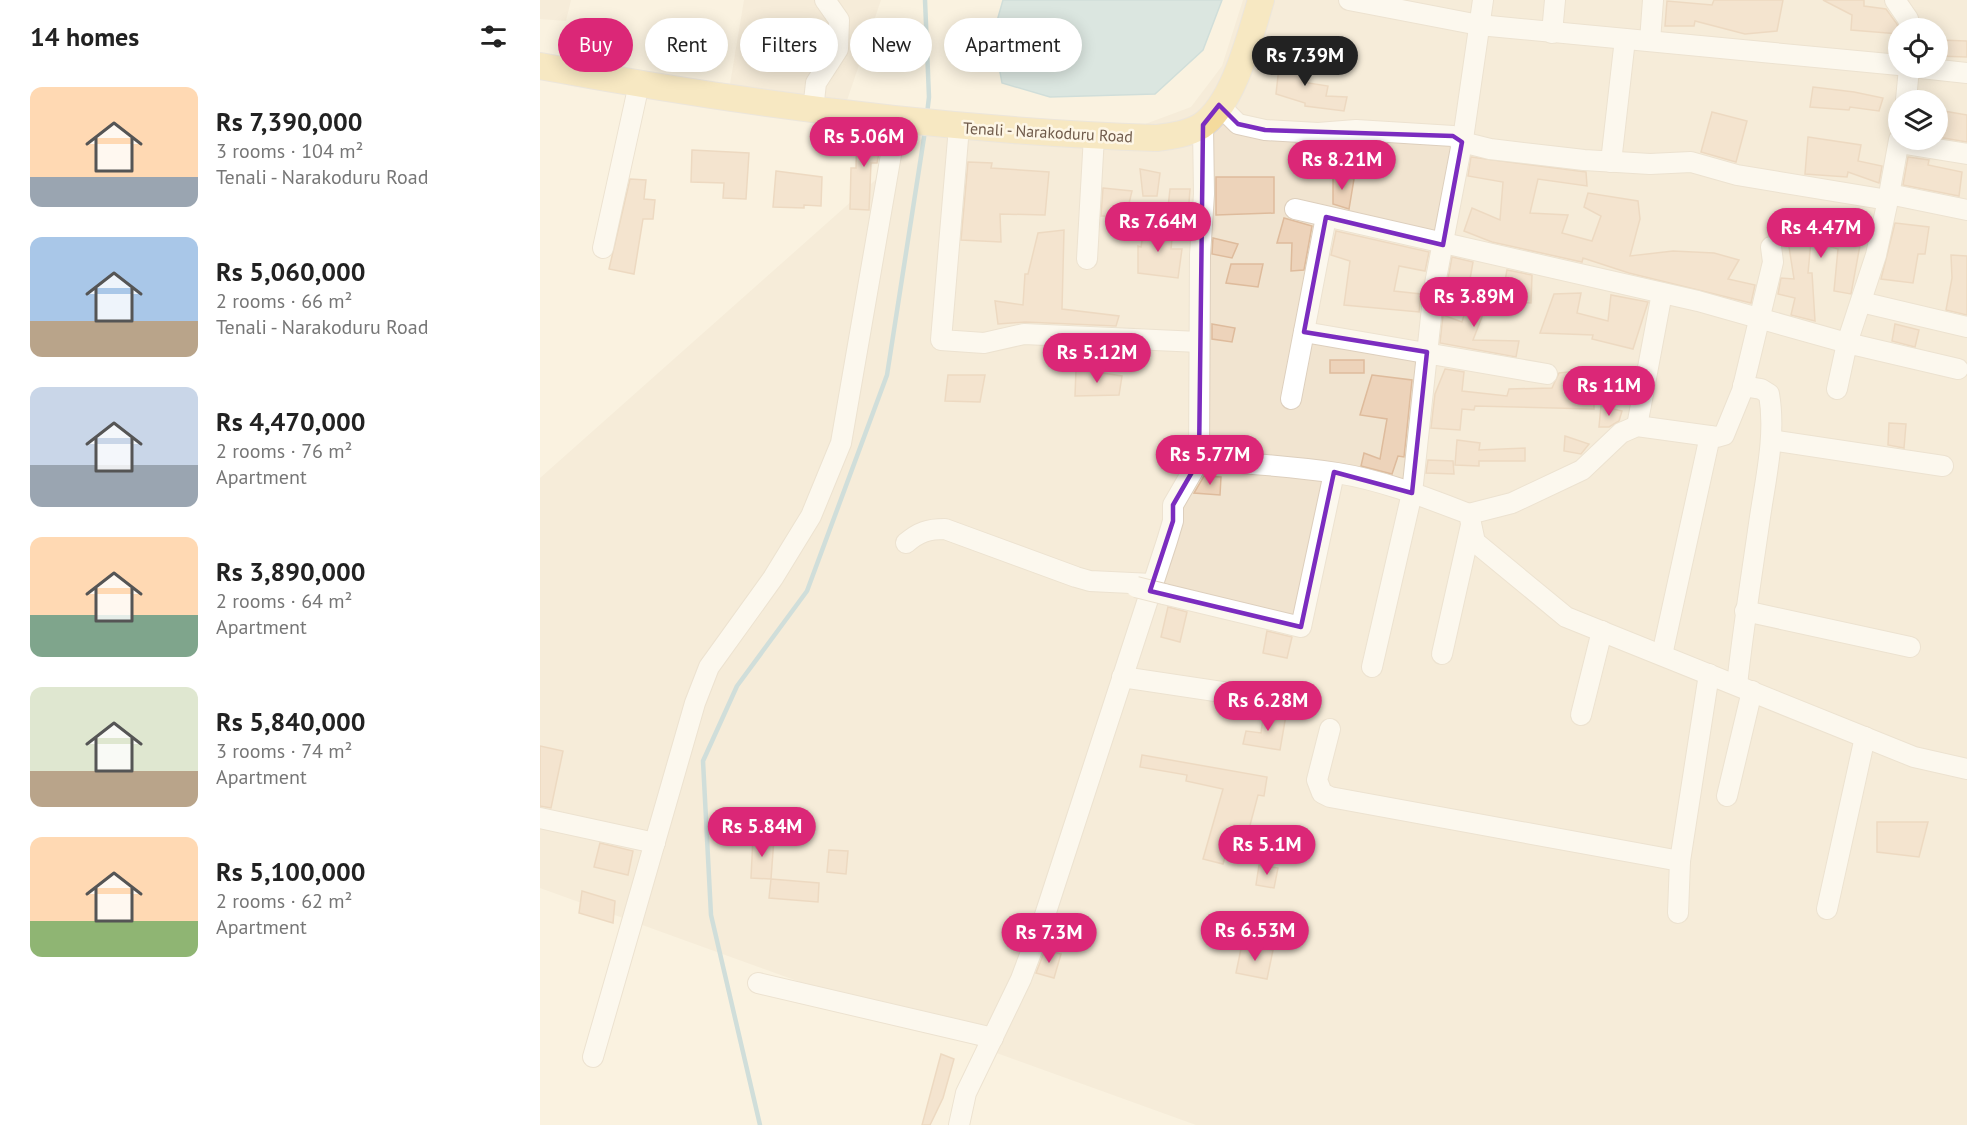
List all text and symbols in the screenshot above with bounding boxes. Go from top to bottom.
chip: Buy [558,18,633,72]
chip: Rent [645,18,728,72]
chip: Filters [740,18,838,72]
chip: New [850,18,932,72]
chip: Apartment [944,18,1082,72]
map controls [1888,18,1948,150]
button: locate [1888,18,1948,78]
text: 14 homes [30,20,139,53]
icon: filters [477,20,510,53]
pin: Rs 7.39M [1243,36,1367,87]
text: Rs 7.39M [1266,42,1344,68]
button: layers [1888,90,1948,150]
text: Rs 7,390,000 [216,105,362,138]
icon: home [78,111,150,183]
pin: Rs 5.06M [802,117,926,168]
street label: Tenali - Narakoduru Road [963,118,1133,146]
text: Rs 5.06M [824,123,904,149]
text: 3 rooms · 104 m² [216,138,363,164]
pin: Rs 8.21M [1280,140,1404,191]
text: Rs 8.21M [1302,146,1382,172]
text: Tenali - Narakoduru Road [216,164,428,190]
pin: Rs 7.64M [1096,202,1220,253]
text: Rs 7.64M [1119,208,1197,234]
pin: Rs 4.47M [1759,208,1883,259]
text: Rs 4.47M [1781,214,1861,240]
text: Rs 5,060,000 [216,255,366,288]
icon: home [78,261,150,333]
pin: Rs 3.89M [1412,277,1536,328]
text: Rs 3.89M [1434,283,1514,309]
text: 2 rooms · 66 m² [216,288,352,314]
text: Tenali - Narakoduru Road [216,314,428,340]
pin: Rs 5.12M [1035,333,1159,384]
text: Rs 5.12M [1057,339,1137,365]
pin: Rs 11M [1560,366,1658,417]
text: Rs 11M [1577,372,1641,398]
text: Rs 4,470,000 [216,405,366,438]
icon: home [78,411,150,483]
pin: Rs 5.77M [1148,435,1272,486]
text: 2 rooms · 76 m² [216,438,352,464]
text: Rs 5.77M [1170,441,1250,467]
text: Apartment [216,464,307,490]
text: Rs 3,890,000 [216,555,366,588]
icon: home [78,561,150,633]
text: 2 rooms · 64 m² [216,588,352,614]
text: Apartment [216,614,307,640]
pin: Rs 6.28M [1206,681,1330,732]
text: Rs 6.28M [1228,687,1308,713]
text: Rs 5,840,000 [216,705,366,738]
icon: home [78,711,150,783]
text: 3 rooms · 74 m² [216,738,352,764]
text: Apartment [216,764,307,790]
pin: Rs 5.84M [700,807,824,858]
text: Rs 5.84M [722,813,802,839]
pin: Rs 5.1M [1212,825,1322,876]
text: Rs 5.1M [1232,831,1302,857]
text: Rs 5,100,000 [216,855,366,888]
icon: home [78,861,150,933]
text: 2 rooms · 62 m² [216,888,352,914]
pin: Rs 6.53M [1193,911,1317,962]
pin: Rs 7.3M [994,913,1104,964]
text: Apartment [216,914,307,940]
text: Rs 6.53M [1215,917,1295,943]
text: Rs 7.3M [1016,919,1082,945]

